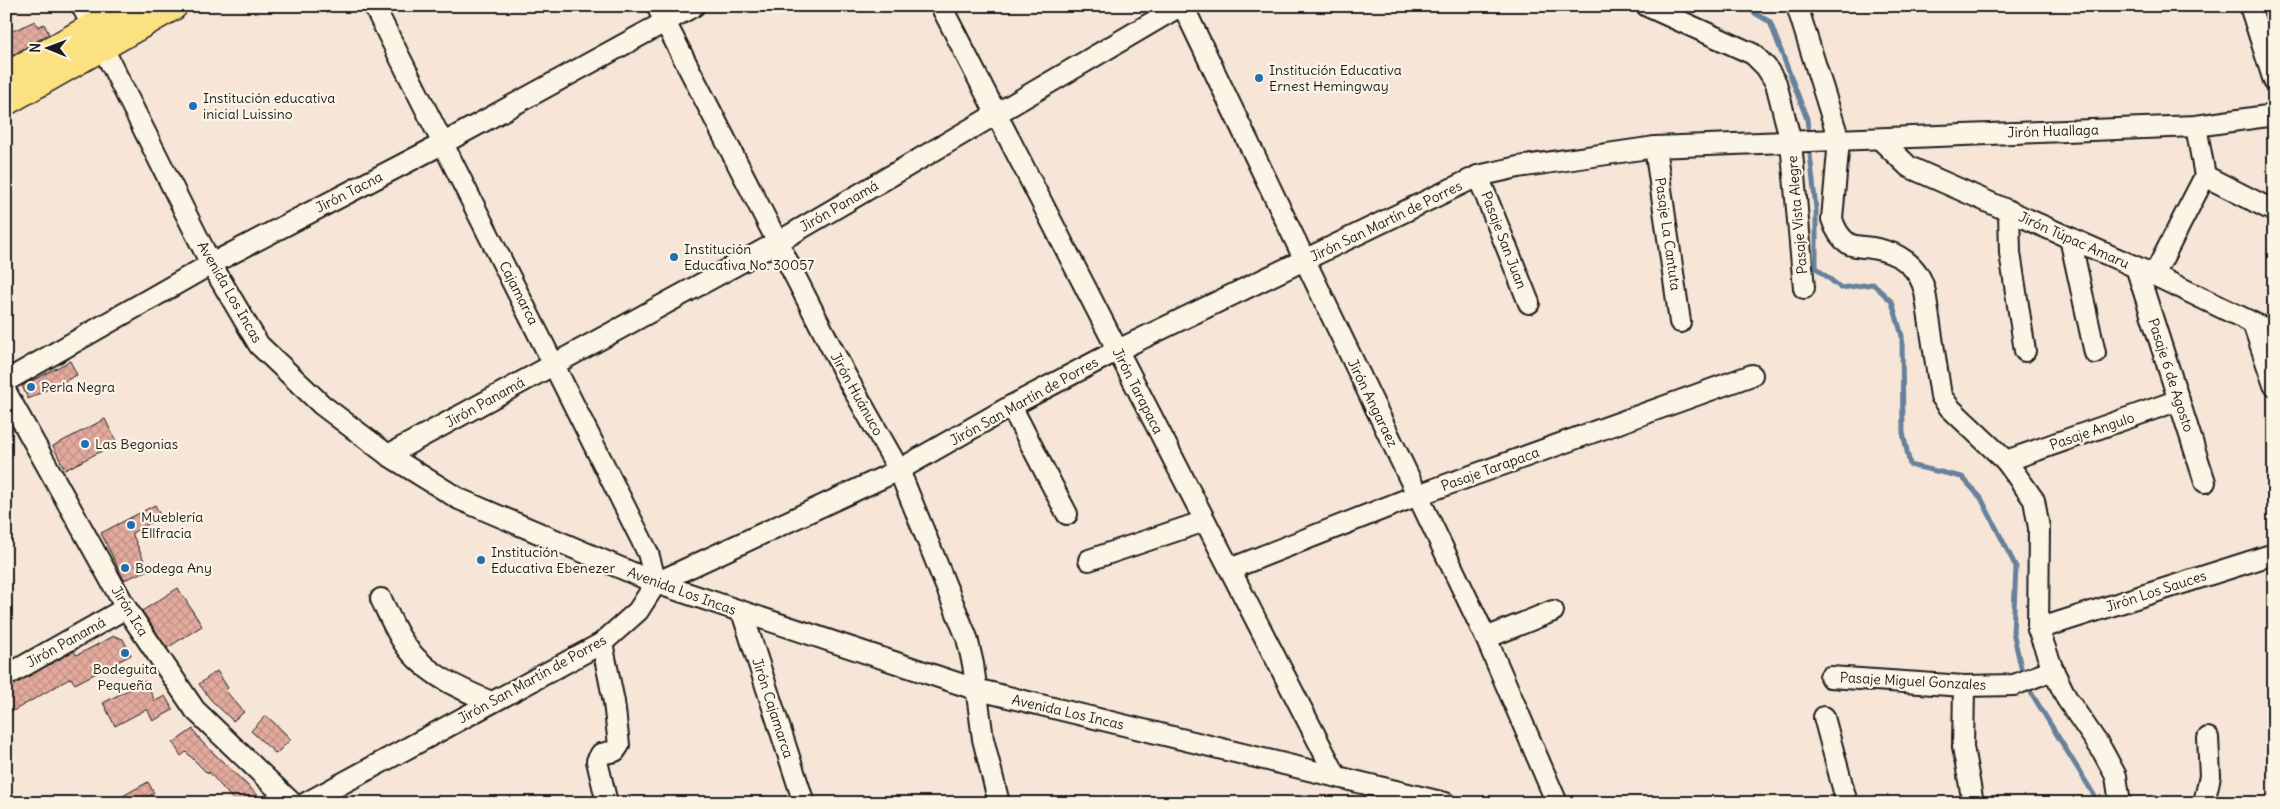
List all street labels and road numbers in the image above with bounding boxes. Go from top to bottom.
street label: Jirón Huallaga [2007,120,2099,142]
street label: Pasaje Vista Alegre [1783,155,1811,275]
street label: Jirón Tacna [312,167,386,217]
street label: Jirón Panamá [797,176,881,236]
street label: Jirón San Martín de Porres [1307,176,1465,266]
street label: Pasaje La Cantuta [1651,176,1685,292]
street label: Pasaje San Juan [1477,189,1531,291]
street label: Jirón Túpac Amaru [2016,208,2132,272]
street label: Avenida Los Incas [194,238,266,346]
street label: Cajamarca [495,258,543,328]
street label: Pasaje 6 de Agosto [2144,316,2198,434]
street label: Jirón Tarapaca [1109,345,1167,437]
street label: Jirón Huánuco [827,349,887,439]
street label: Jirón San Martín de Porres [947,353,1101,449]
street label: Jirón Angaraez [1344,356,1402,450]
street label: Jirón Panamá [442,373,528,431]
street label: Pasaje Angulo [2047,408,2137,454]
street label: Pasaje Tarapaca [1438,443,1542,495]
street label: Avenida Los Incas [625,563,739,619]
street label: Jirón Los Sauces [2103,566,2209,616]
street label: Jirón Ica [108,582,152,640]
street label: Jirón Panamá [23,613,109,671]
street label: Jirón San Martín de Porres [455,631,609,727]
street label: Jirón Cajamarca [748,656,798,760]
street label: Pasaje Miguel Gonzales [1839,668,1987,694]
street label: Avenida Los Incas [1010,690,1126,734]

